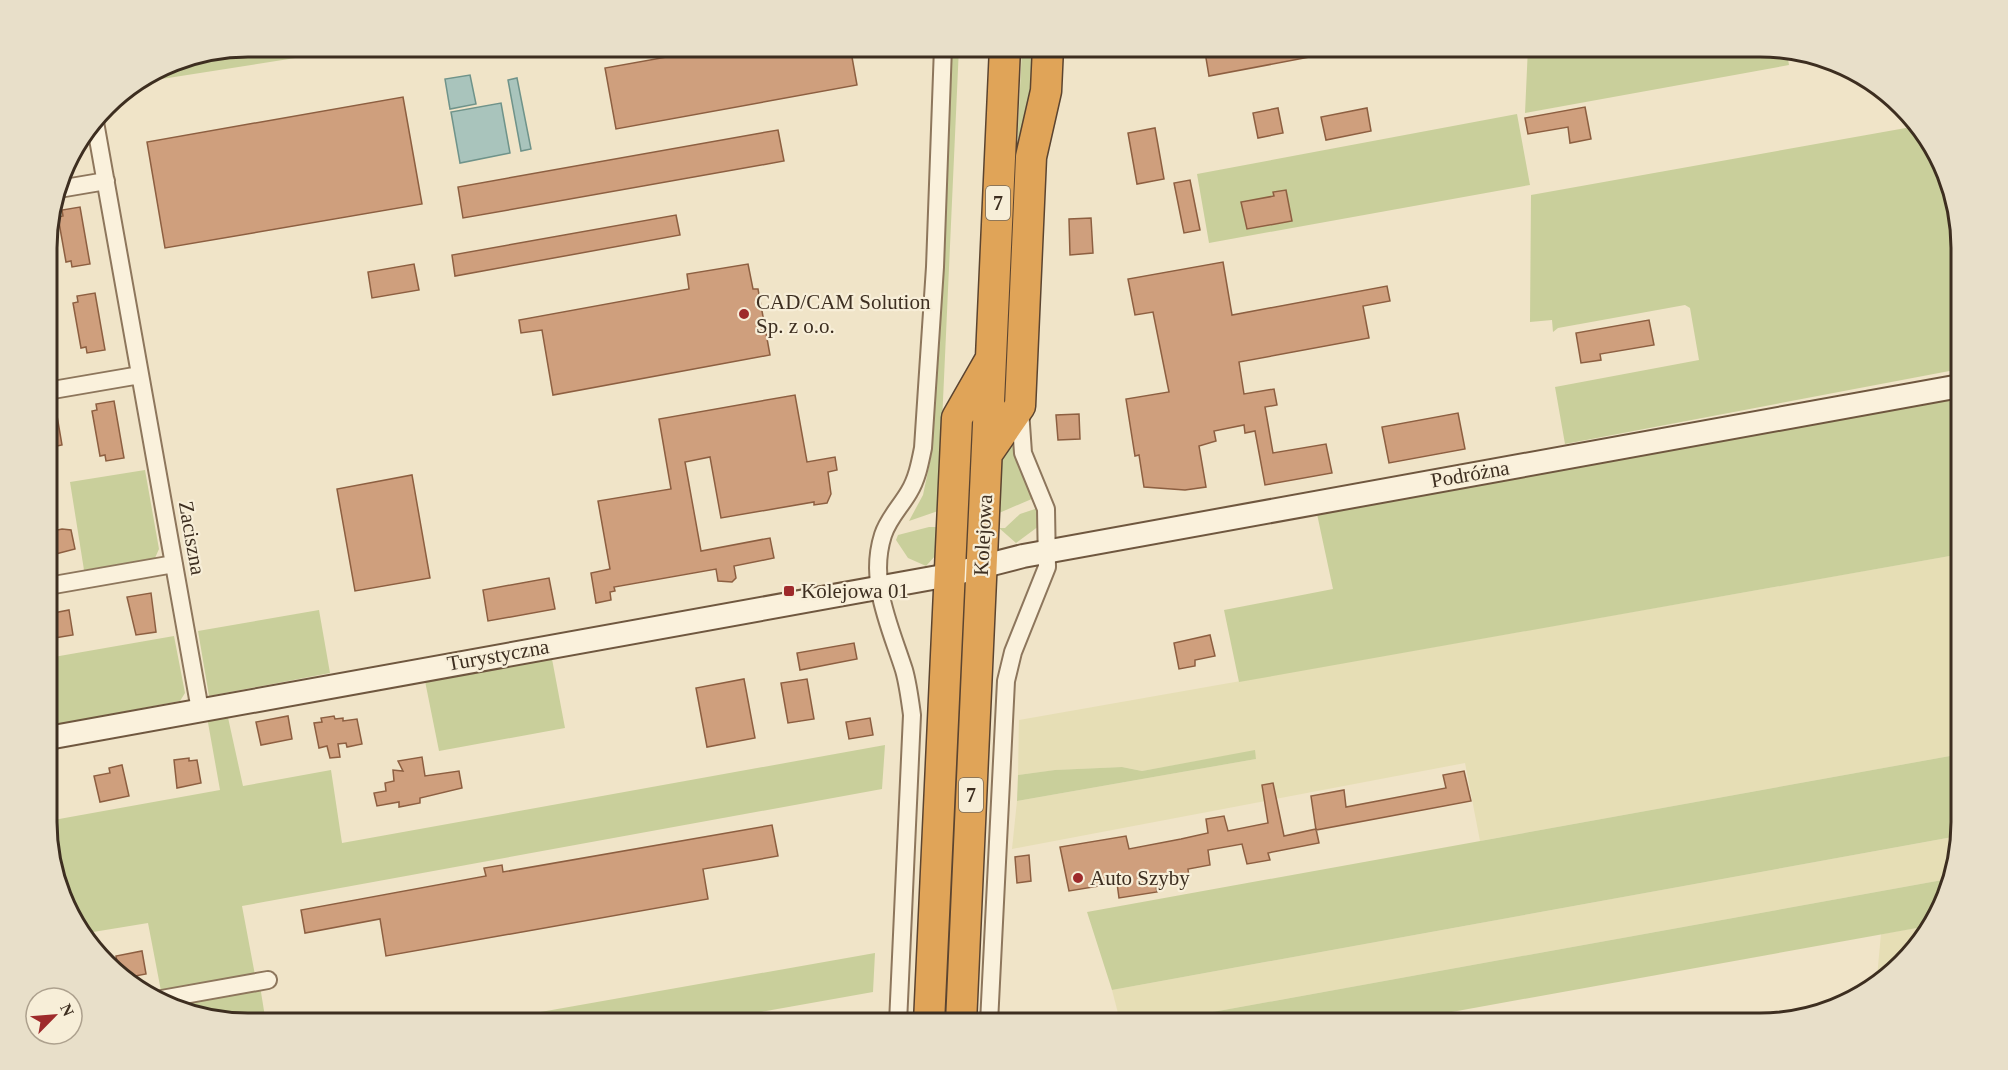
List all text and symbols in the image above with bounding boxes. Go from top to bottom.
road number: 7 [986,186,1010,220]
place label: CAD/CAM Solution Sp. z o.o. [756,290,931,338]
marker: CAD/CAM Solution Sp. z o.o. [737,307,751,321]
street label: Podróżna [1429,455,1512,493]
street label: Kolejowa [969,493,997,576]
street label: Zaciszna [174,499,210,577]
place label: Kolejowa 01 [801,579,909,603]
marker: Kolejowa 01 [782,584,796,598]
street label: Turystyczna [445,634,551,676]
road number: 7 [959,778,983,812]
place label: Auto Szyby [1090,866,1190,890]
marker: Auto Szyby [1071,871,1085,885]
north arrow [24,986,84,1046]
text: N [57,1001,77,1019]

